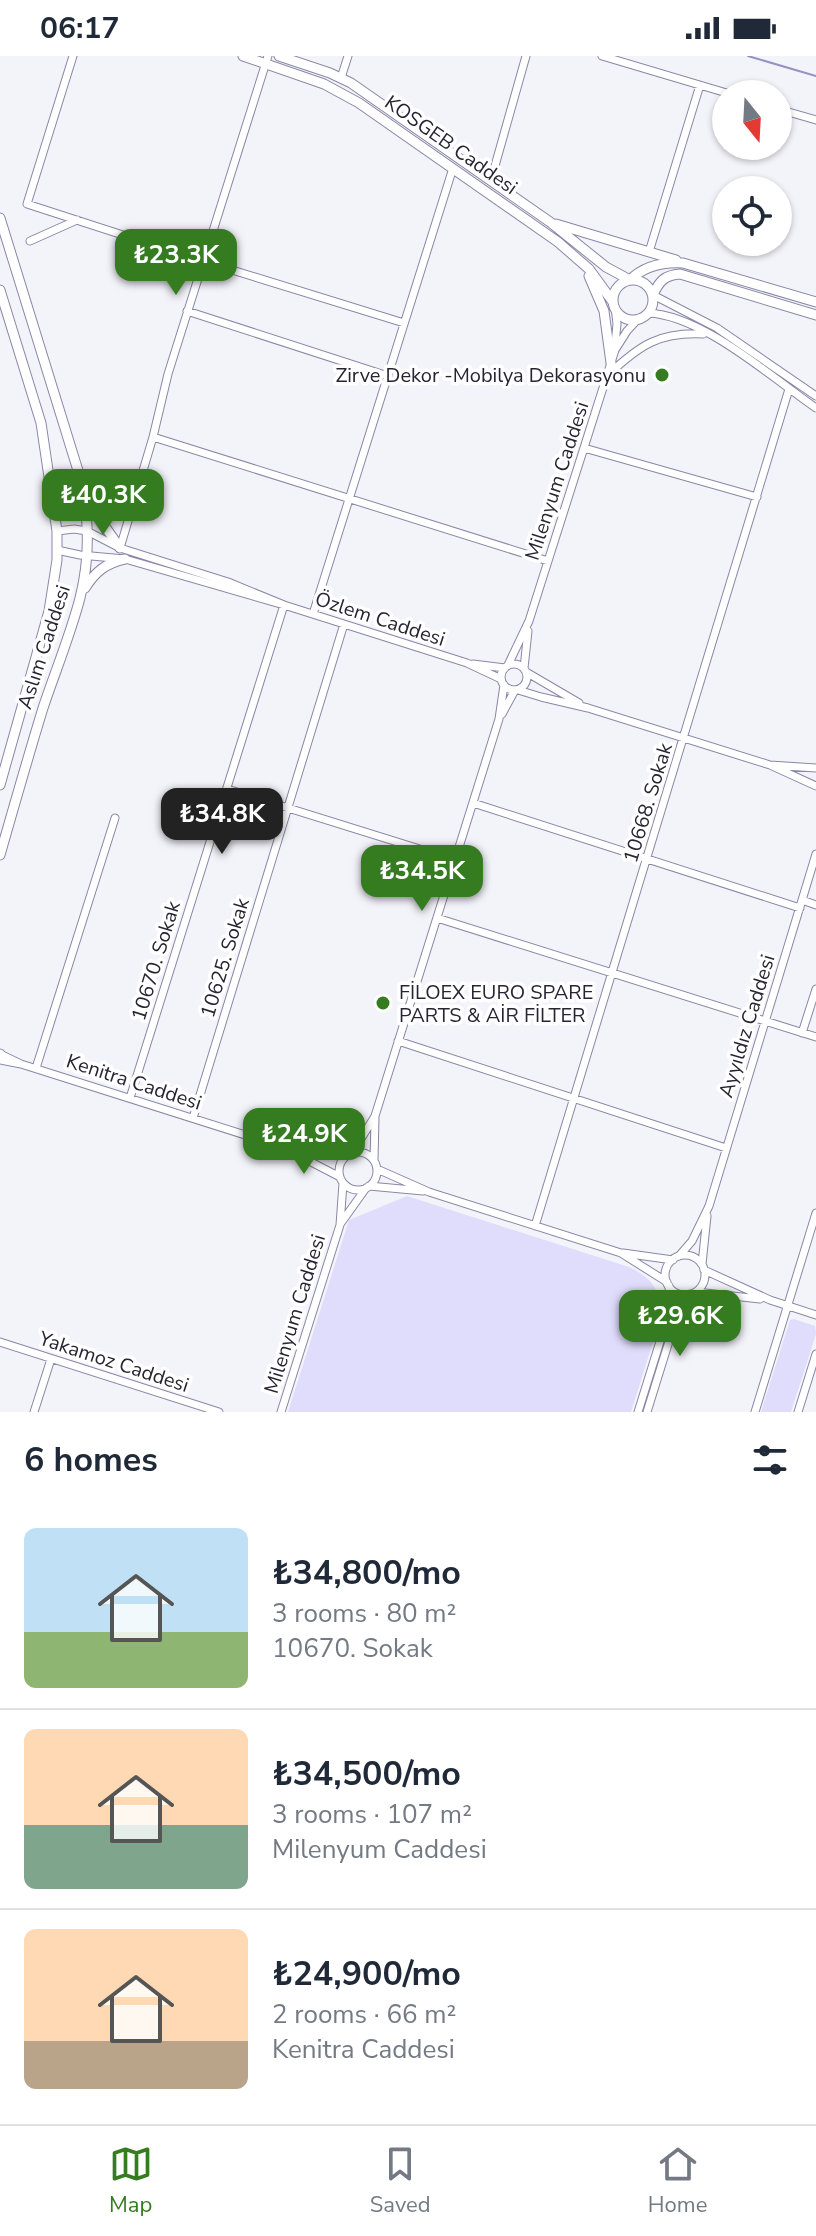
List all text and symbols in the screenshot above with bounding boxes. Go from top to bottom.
text: 06:17 [40,8,119,49]
north arrow [712,80,792,160]
map controls [712,80,792,256]
street label: KOSGEB Caddesi [379,89,523,201]
button: locate [712,176,792,256]
pin: ₺23.3K [111,229,241,297]
text: ₺23.3K [133,237,219,272]
place label: Zirve Dekor -Mobilya Dekorasyonu [335,362,646,389]
marker: Zirve Dekor -Mobilya Dekorasyonu [653,366,671,384]
street label: Milenyum Caddesi [519,398,595,564]
pin: ₺40.3K [38,469,168,537]
text: ₺40.3K [60,477,146,512]
street label: Aslım Caddesi [11,582,77,712]
street label: Özlem Caddesi [311,585,449,653]
street label: 10668. Sokak [617,739,679,866]
pin: ₺34.8K [157,788,287,856]
text: ₺34.8K [179,796,265,831]
pin: ₺34.5K [357,845,487,913]
text: ₺34.5K [379,853,465,888]
street label: 10625. Sokak [194,894,256,1021]
street label: 10670. Sokak [125,897,187,1024]
street label: Ayyıldız Caddesi [712,951,782,1101]
place label: FİLOEX EURO SPARE PARTS & AİR FİLTER [399,979,593,1029]
marker: FİLOEX EURO SPARE PARTS & AİR FİLTER [374,994,392,1012]
street label: Kenitra Caddesi [63,1047,205,1117]
pin: ₺24.9K [239,1108,369,1176]
text: ₺24.9K [261,1116,347,1151]
street label: Milenyum Caddesi [258,1231,332,1397]
pin: ₺29.6K [615,1290,745,1358]
text: ₺29.6K [637,1298,723,1333]
street label: Yakamoz Caddesi [35,1325,192,1399]
text: 6 homes [24,1437,158,1483]
icon: filters [748,1438,792,1482]
text: ₺34,800/mo [272,1550,461,1596]
icon: home [88,1560,184,1656]
text: 3 rooms · 80 m² [272,1596,456,1631]
text: 10670. Sokak [272,1631,433,1666]
text: ₺34,500/mo [272,1751,461,1797]
icon: home [88,1761,184,1857]
text: 3 rooms · 107 m² [272,1797,472,1832]
text: Milenyum Caddesi [272,1832,487,1867]
text: ₺24,900/mo [272,1951,461,1997]
icon: home [88,1961,184,2057]
text: 2 rooms · 66 m² [272,1997,456,2032]
text: Kenitra Caddesi [272,2032,455,2067]
tab: Map [109,2142,153,2220]
tab: Saved [370,2142,431,2220]
tab: Home [648,2142,707,2220]

